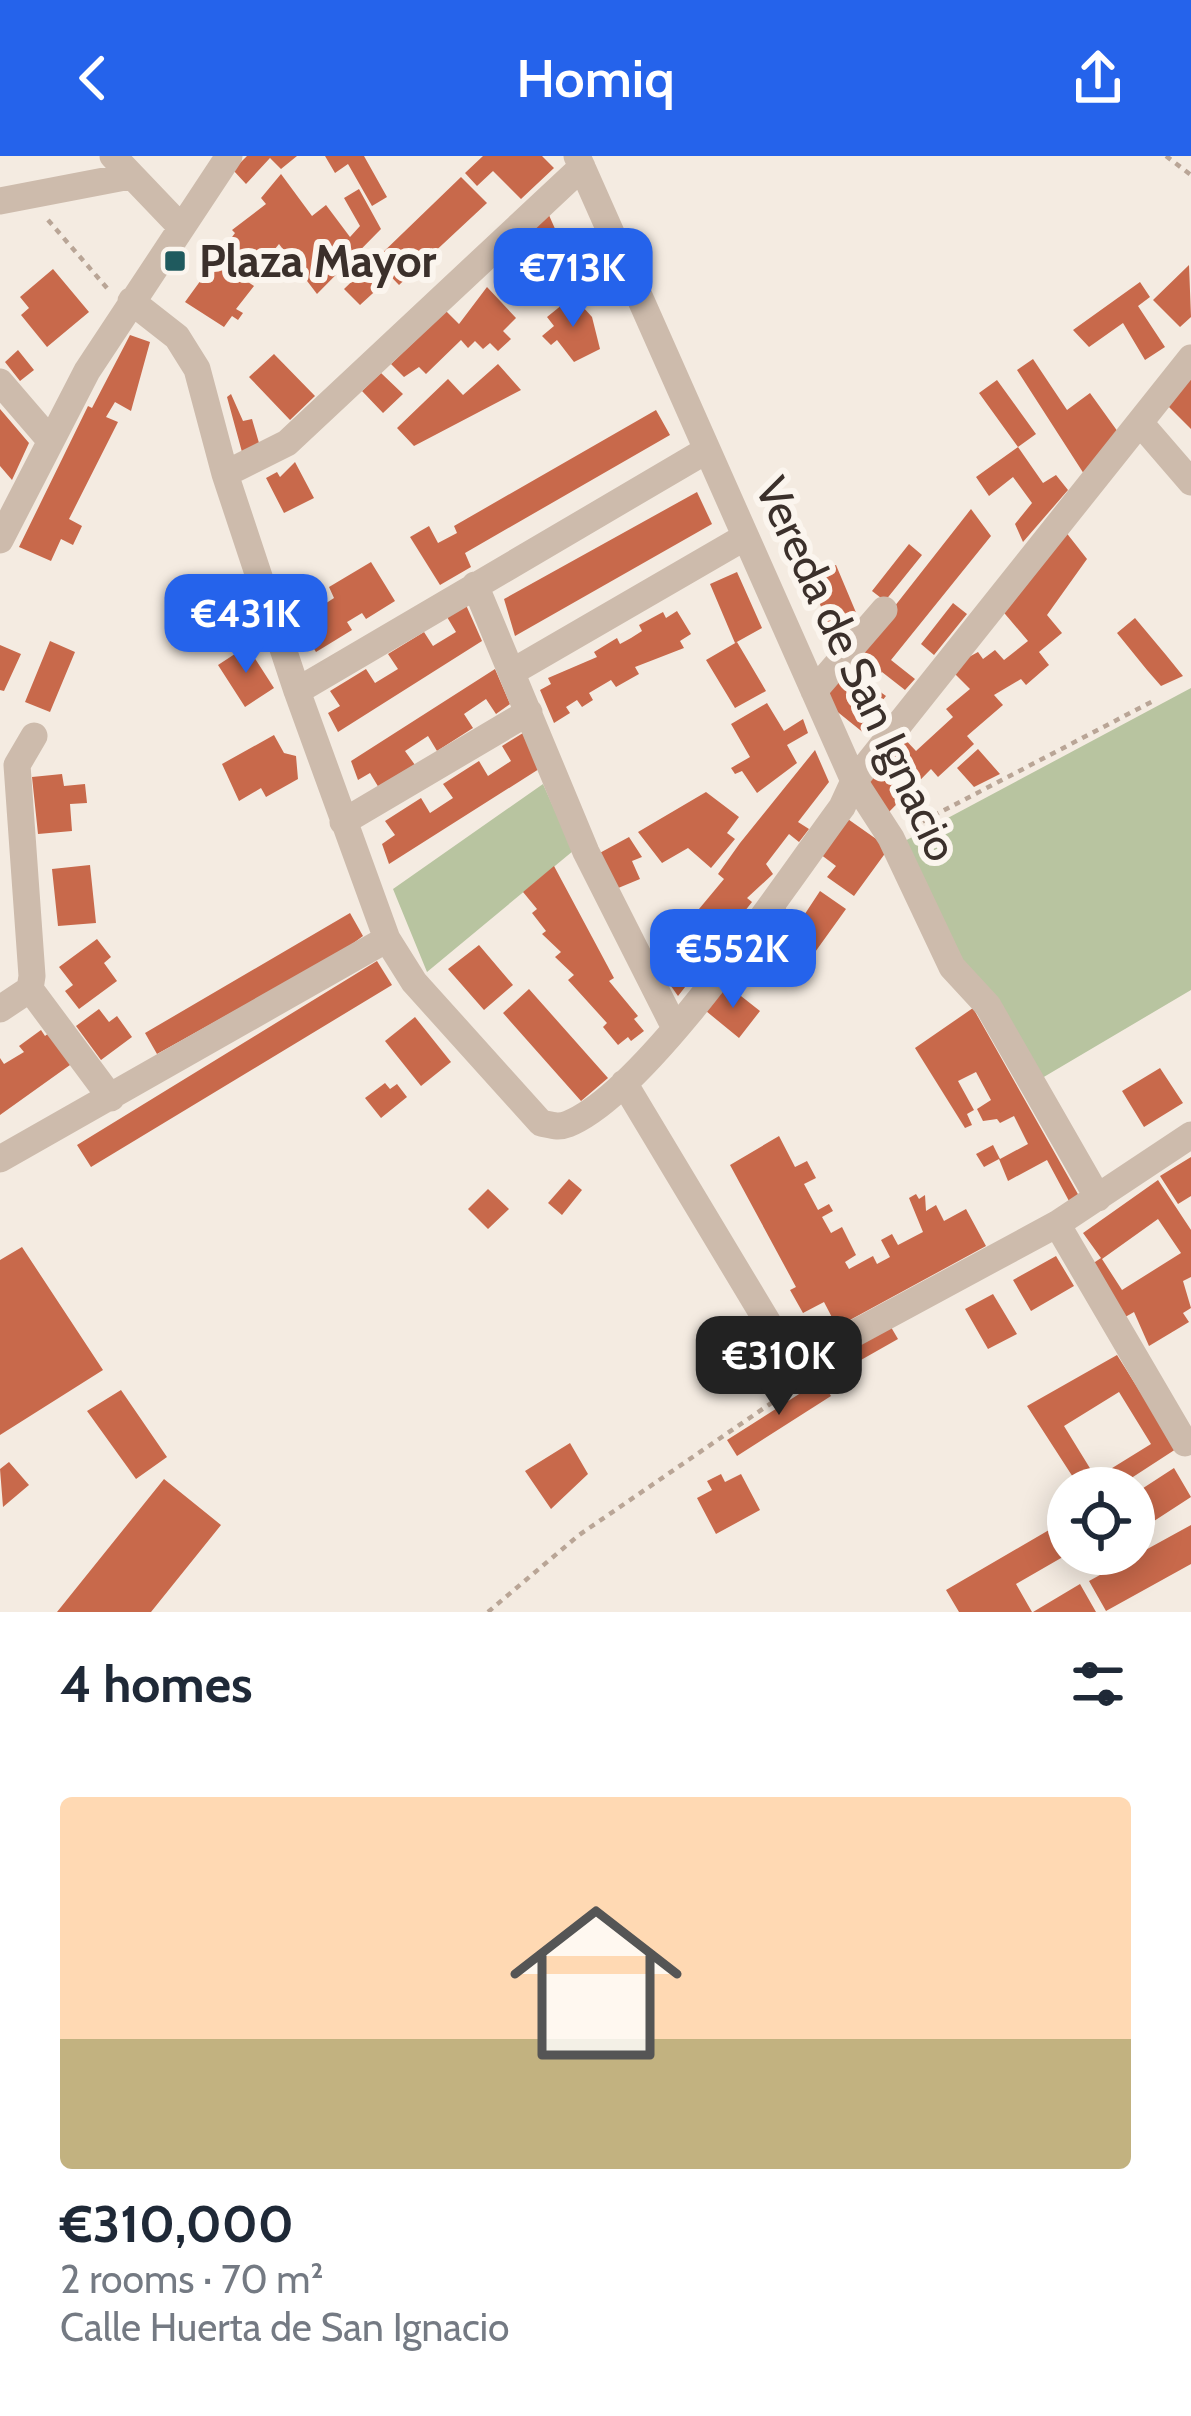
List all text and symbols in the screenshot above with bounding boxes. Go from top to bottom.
icon: back [60,45,126,111]
text: Homiq [516,45,675,111]
icon: share [1065,45,1131,111]
pin: €713K [489,228,657,330]
place label: Plaza Mayor [199,234,437,288]
text: €713K [521,243,625,291]
marker: Plaza Mayor [162,248,188,274]
street label: Vereda de San Ignacio [744,469,970,869]
pin: €431K [162,574,330,676]
text: €431K [191,589,301,637]
pin: €552K [649,909,817,1011]
text: €552K [677,924,789,972]
pin: €310K [695,1316,863,1418]
text: €310K [723,1331,835,1379]
map controls [1047,1467,1155,1575]
button: locate [1047,1467,1155,1575]
icon: filters [1065,1651,1131,1717]
text: 4 homes [60,1653,252,1715]
icon: home [488,1875,704,2091]
text: €310,000 [60,2193,294,2255]
text: 2 rooms · 70 m² [60,2255,324,2303]
text: Calle Huerta de San Ignacio [60,2303,509,2351]

